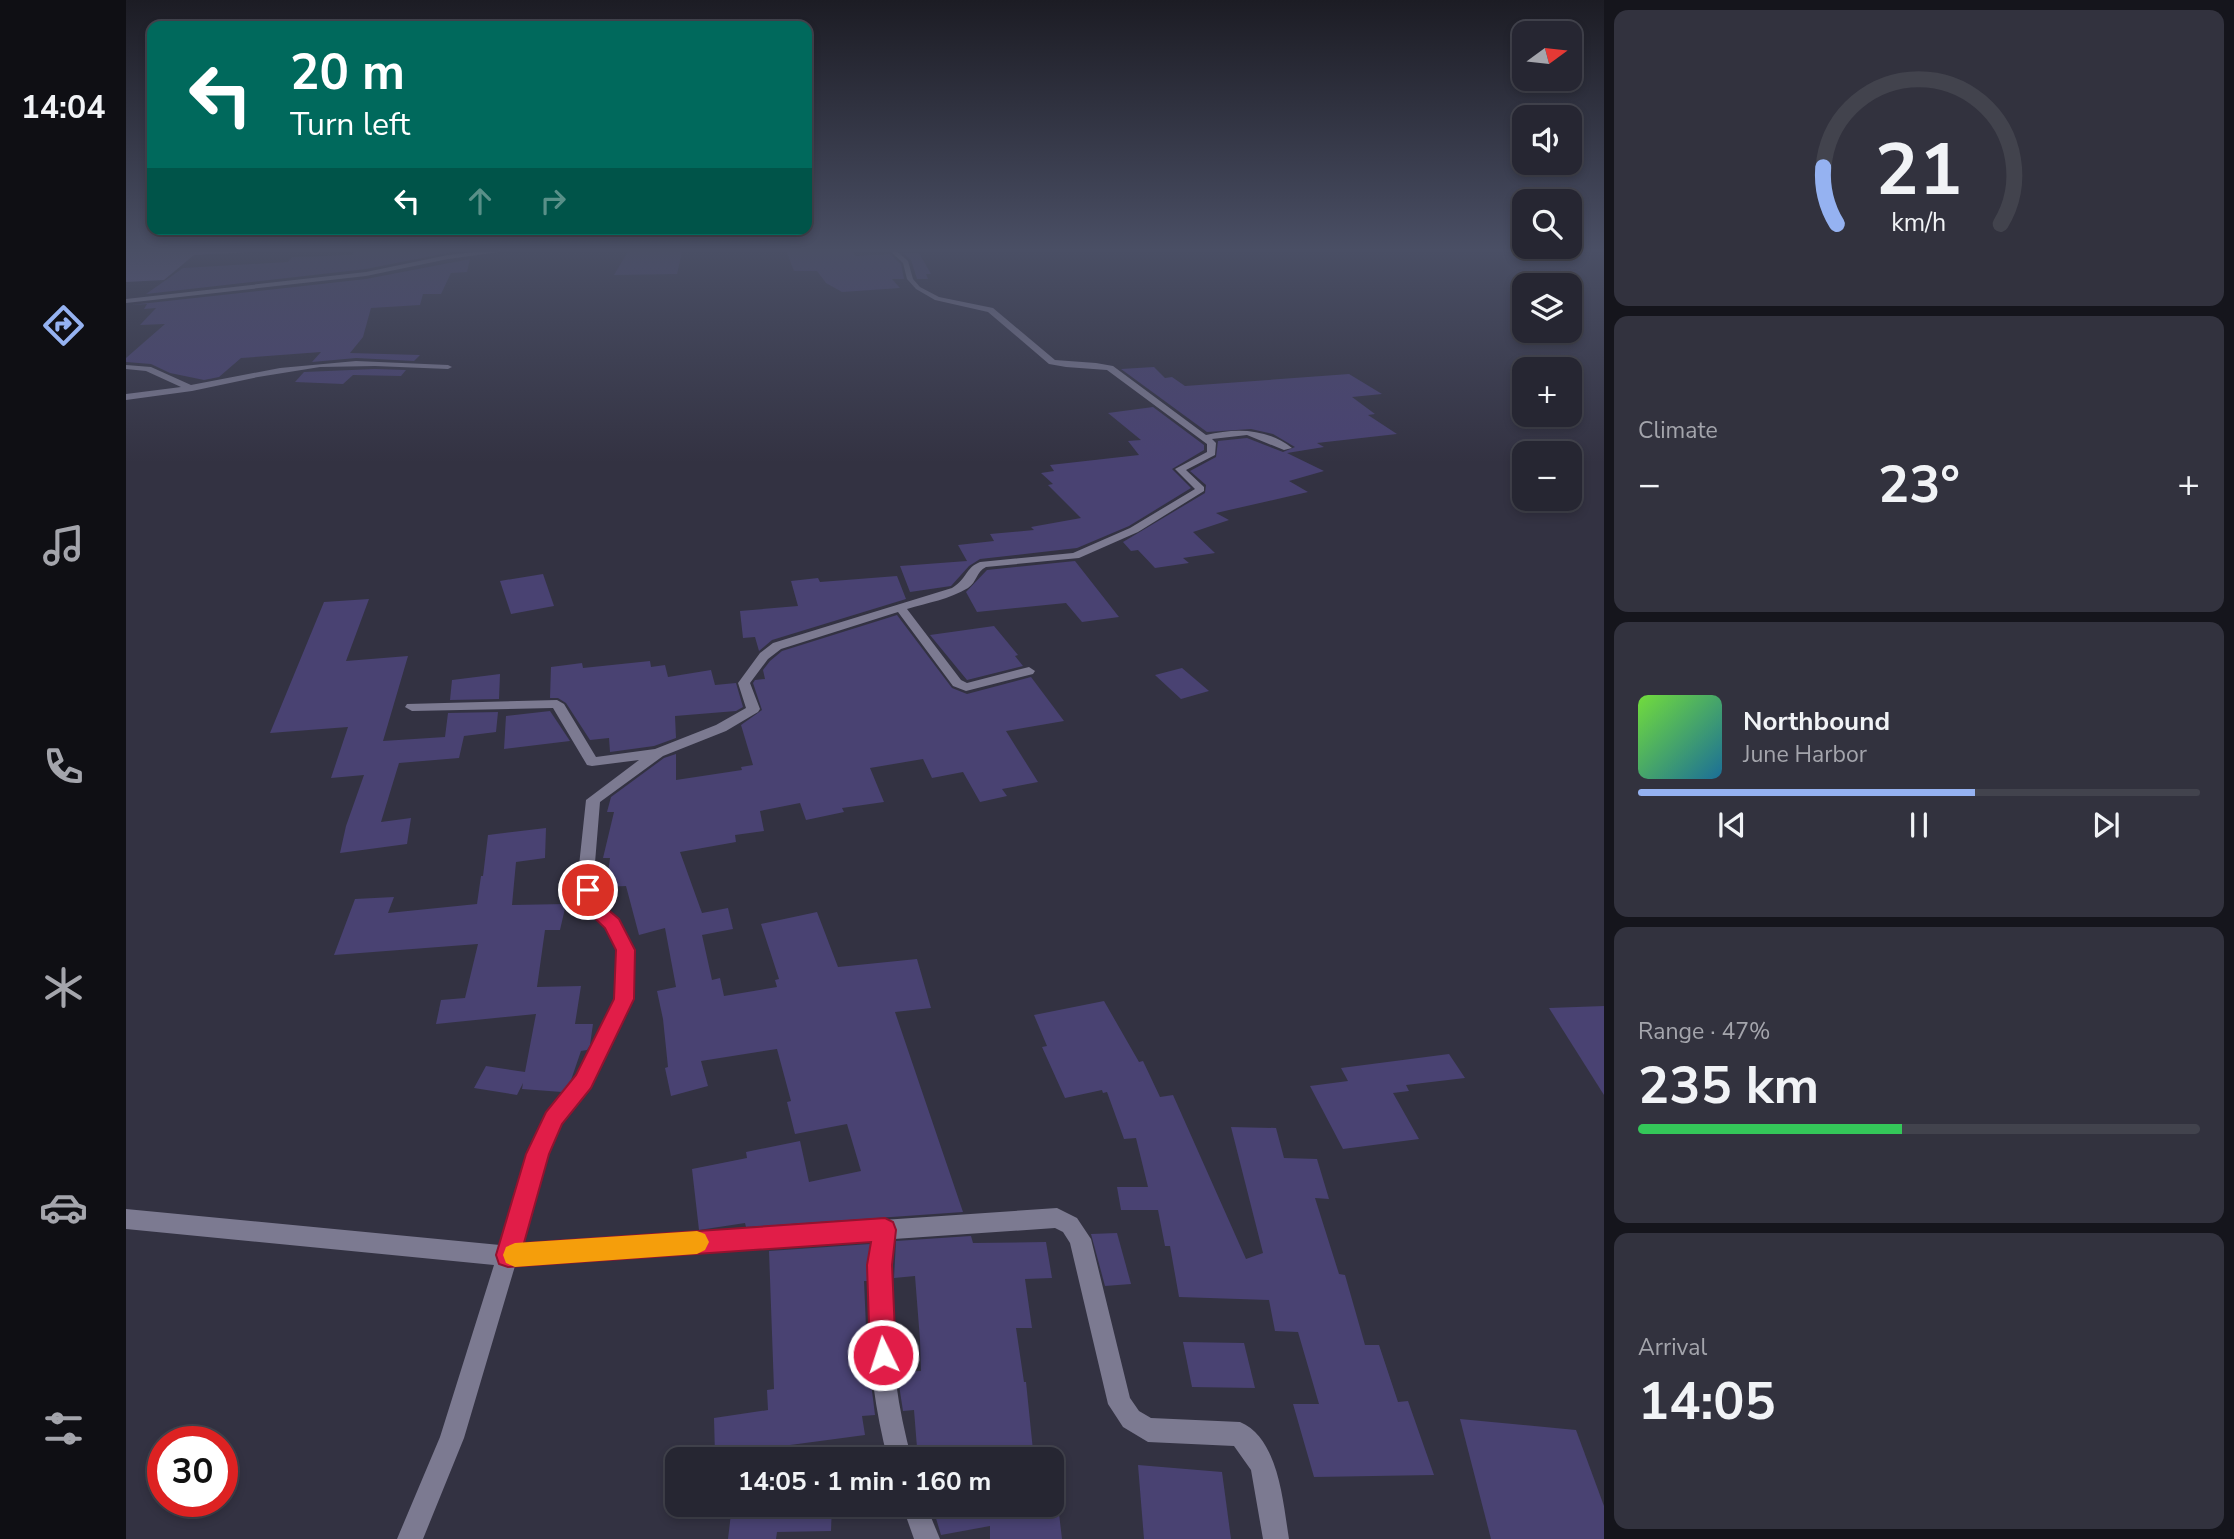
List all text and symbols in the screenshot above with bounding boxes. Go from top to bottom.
north arrow [1512,21,1582,91]
map controls [1512,21,1582,511]
text: 20 m [290,39,405,106]
icon: left [175,49,266,140]
text: 14:04 [21,86,105,129]
text: Turn left [290,103,410,146]
button: sound [1512,105,1582,175]
text: 21 [1875,120,1963,220]
icon: left [388,182,426,220]
icon: ahead [461,182,499,220]
icon: right [534,182,572,220]
button: search [1512,189,1582,259]
text: km/h [1891,206,1947,240]
button: layers [1512,273,1582,343]
icon: directions [39,301,88,350]
button: + [1512,357,1582,427]
text: Climate [1638,415,1718,446]
button: − [1512,441,1582,511]
text: 23° [1878,449,1960,520]
text: − [1638,459,1661,510]
text: + [2177,459,2200,510]
icon: music [39,521,88,570]
text: Northbound [1743,704,1890,739]
text: June Harbor [1743,739,1867,770]
icon: phone [39,742,88,791]
icon: previous [1713,806,1751,844]
icon: pause [1900,806,1938,844]
icon: next [2087,806,2125,844]
pin [558,860,618,920]
icon: arrive [569,871,607,909]
icon: climate [39,963,88,1012]
text: Range · 47% [1638,1016,1770,1047]
text: 235 km [1638,1050,1819,1121]
icon: car [39,1183,88,1232]
position arrow [846,1318,920,1392]
text: Arrival [1638,1332,1707,1363]
text: 14:05 [1638,1366,1776,1437]
icon: filters [39,1404,88,1453]
speed limit sign: 30 [147,1426,238,1517]
text: 14:05 · 1 min · 160 m [738,1464,991,1499]

